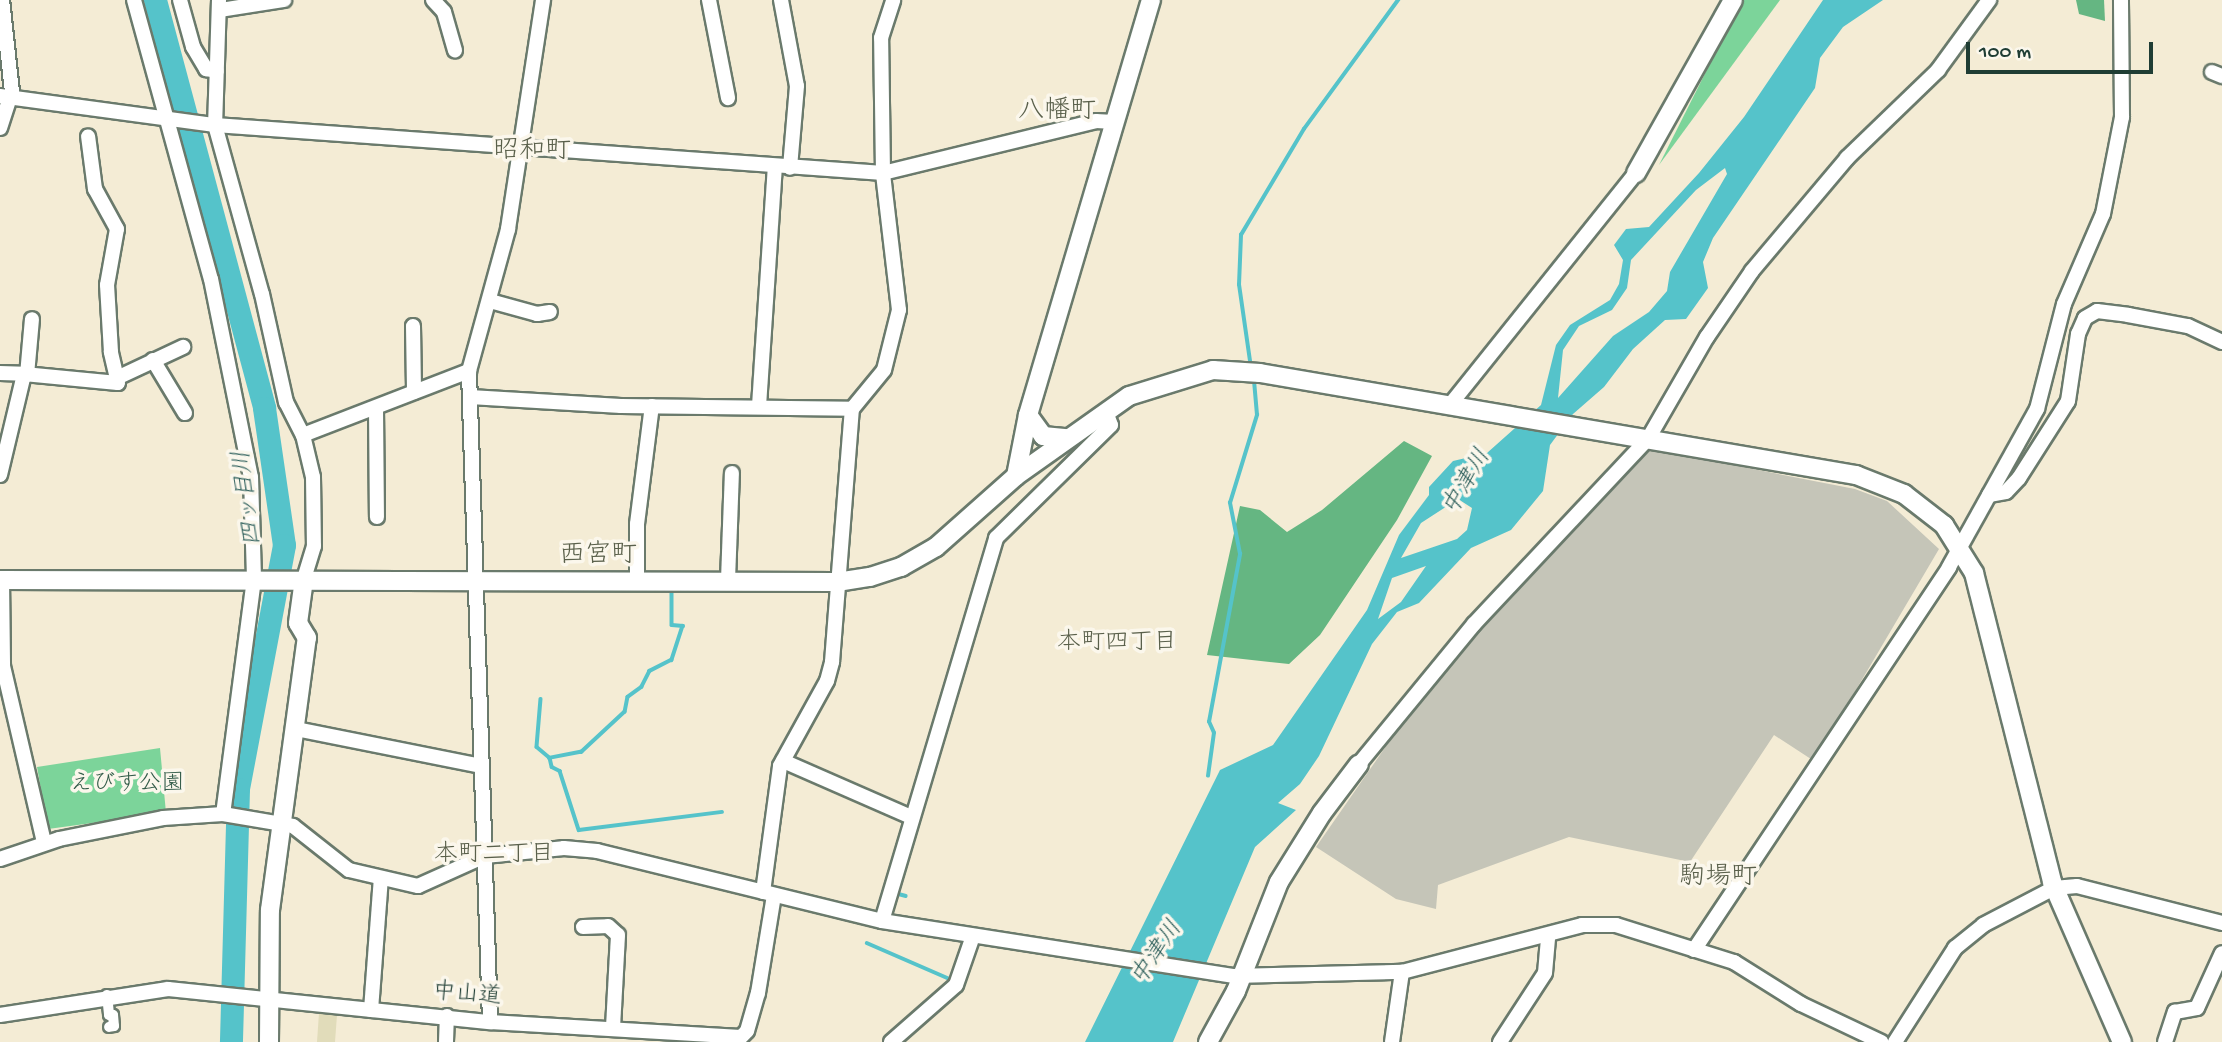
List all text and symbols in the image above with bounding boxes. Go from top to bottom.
scale bar [1970,28,2157,72]
text: 100 m [1979,41,2031,66]
district label: 八幡町 [1018,97,1096,129]
district label: 昭和町 [493,137,571,169]
water label: 中津川 [1438,445,1498,521]
water label: 四ッ目川 [229,449,269,547]
district label: 西宮町 [559,541,637,573]
district label: 本町四丁目 [1057,630,1177,658]
park label: えびす公園 [70,771,184,799]
district label: 本町二丁目 [434,842,554,870]
district label: 駒場町 [1679,863,1757,895]
water label: 中津川 [1126,916,1190,992]
street label: 中山道 [431,979,503,1013]

